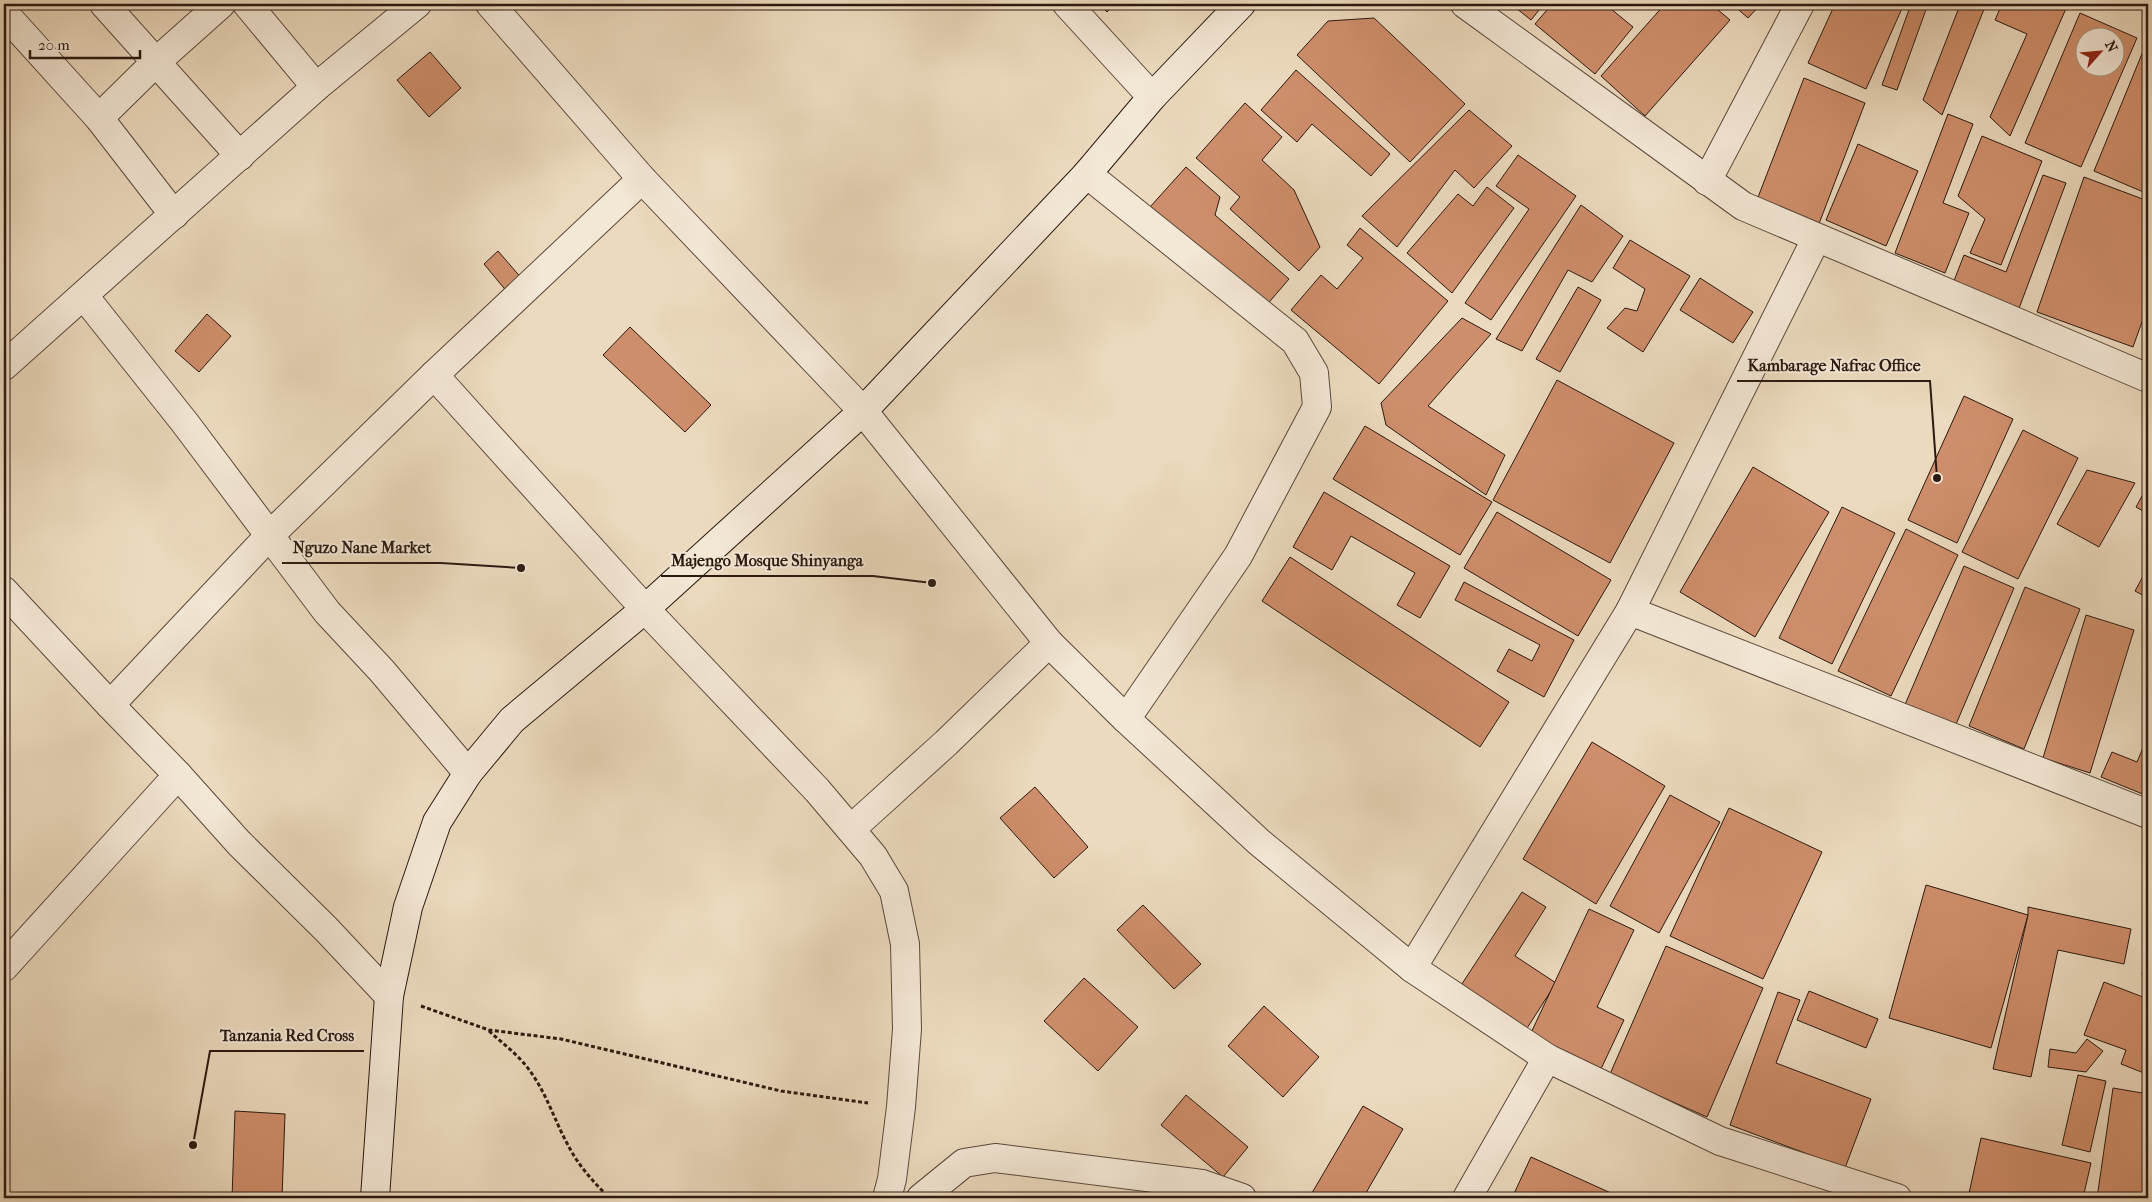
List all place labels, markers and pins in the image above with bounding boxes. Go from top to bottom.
callout: Kambarage Nafrac Office [1737,350,1930,381]
callout: Nguzo Nane Market [282,532,441,563]
callout: Majengo Mosque Shinyanga [661,545,873,576]
callout: Tanzania Red Cross [210,1020,364,1051]

